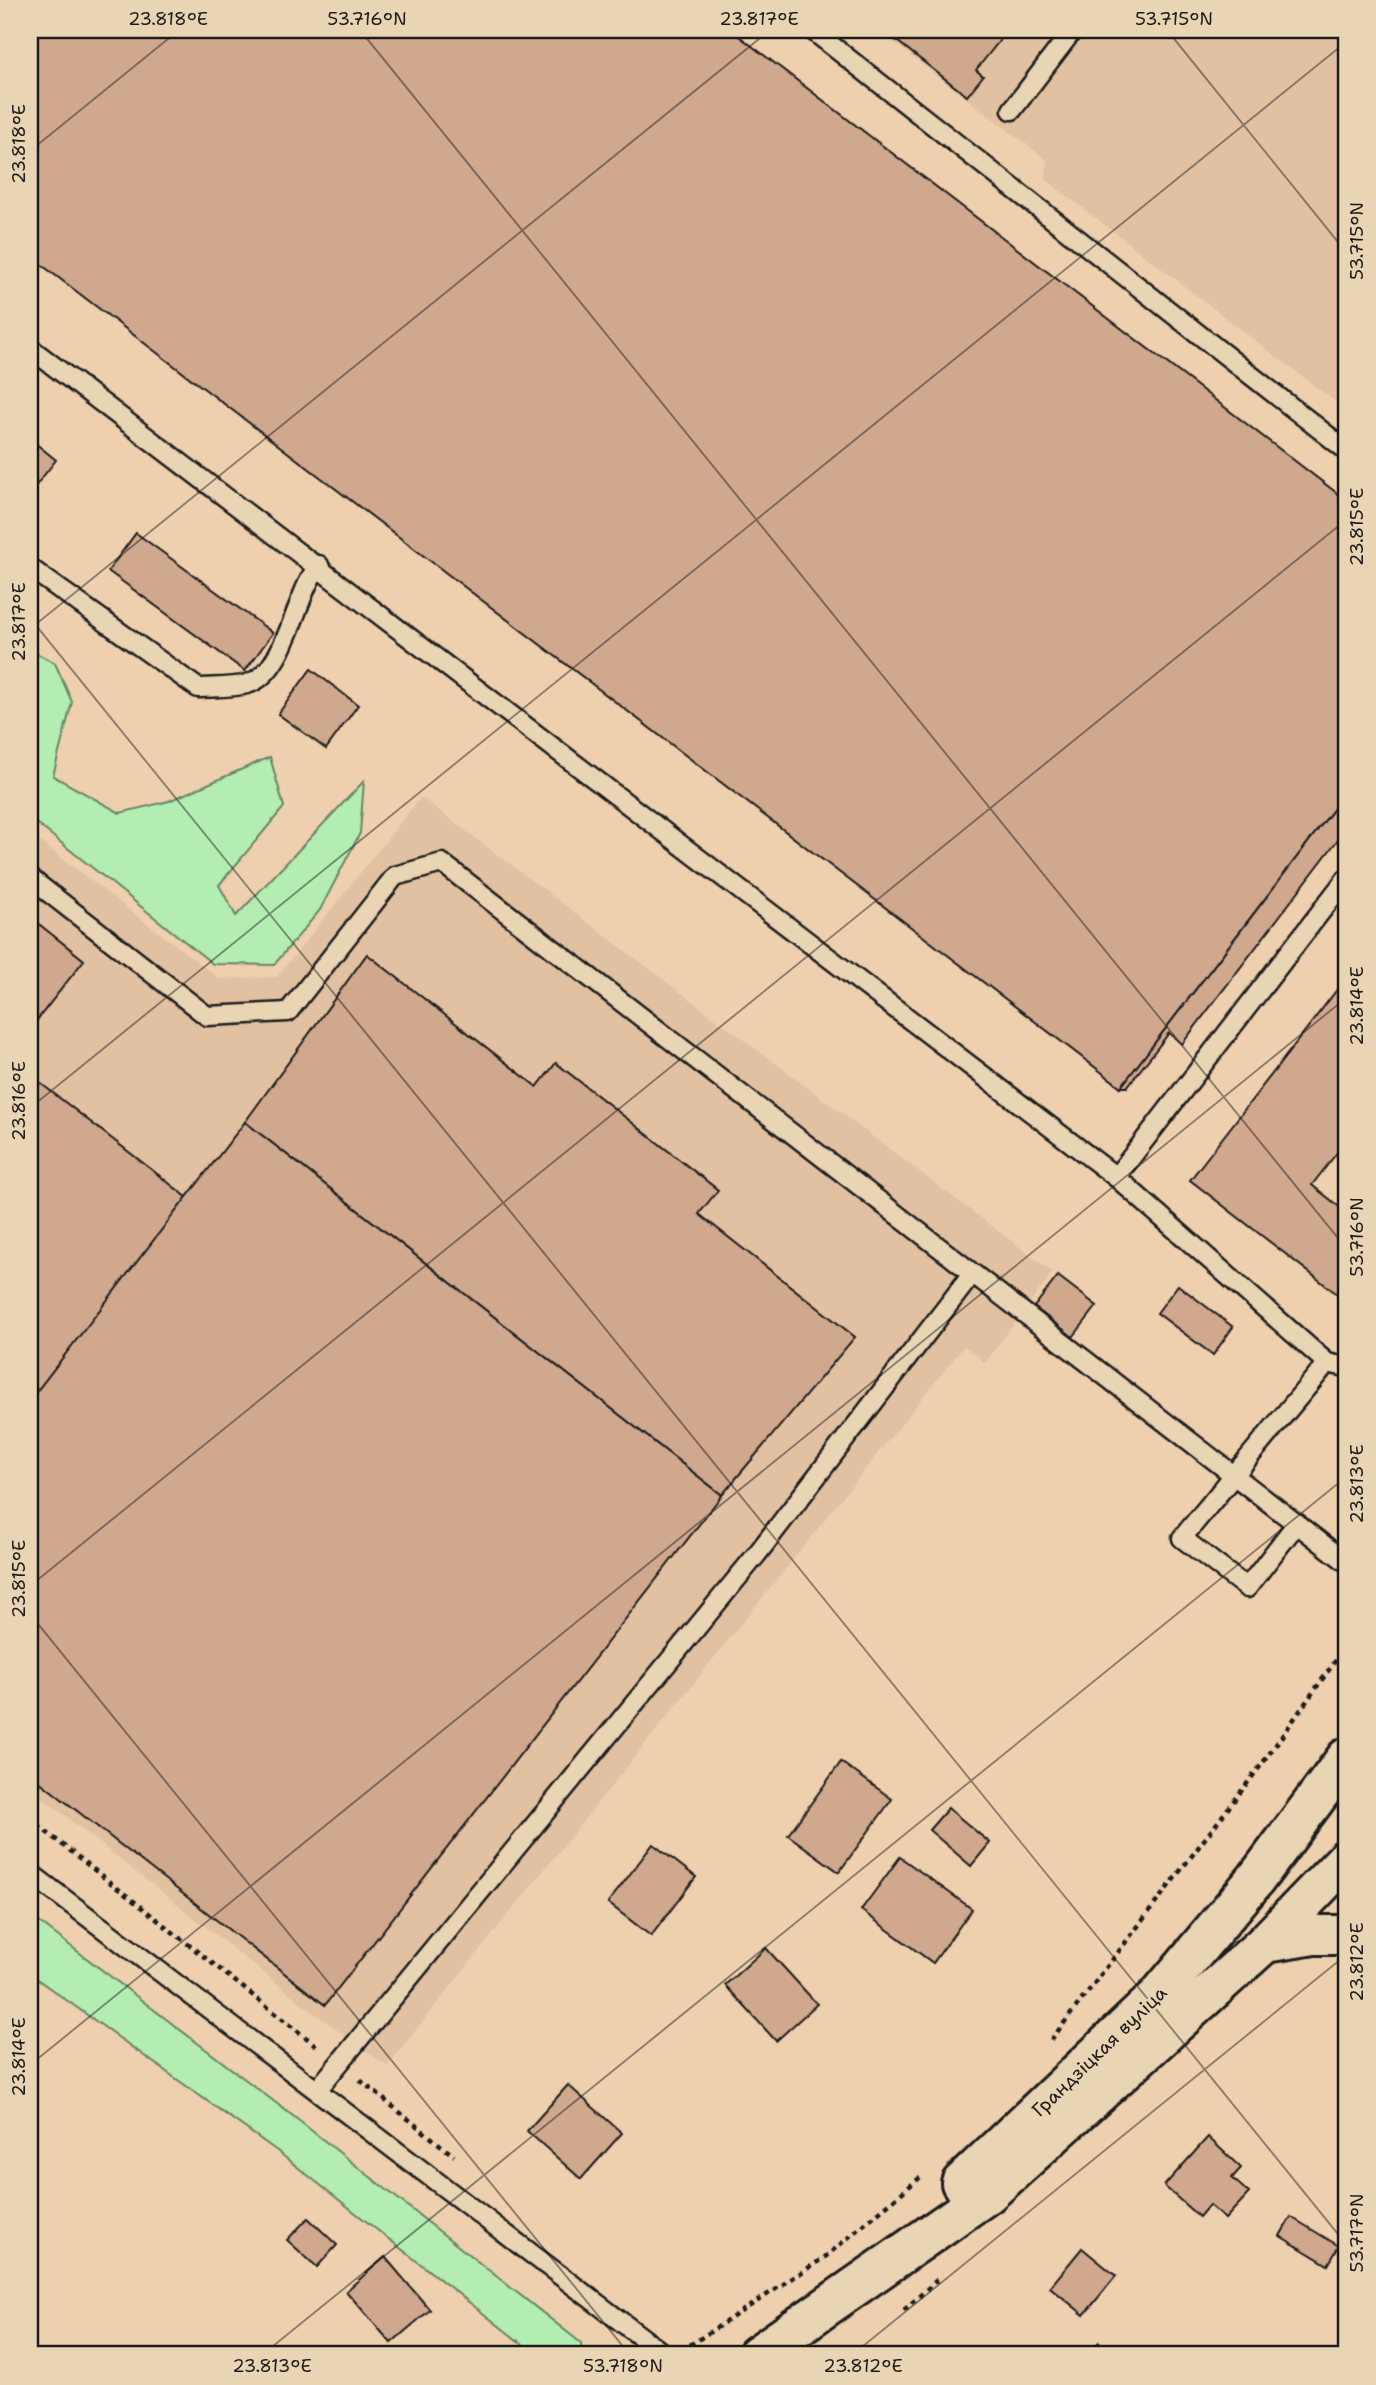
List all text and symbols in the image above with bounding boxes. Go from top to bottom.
text: 23.818°E [128,7,208,31]
text: 53.716°N [327,7,407,31]
text: 23.817°E [719,7,799,31]
text: 53.715°N [1135,7,1213,31]
text: 23.818°E [7,104,31,184]
text: 53.715°N [1345,202,1369,280]
text: 23.815°E [1345,488,1369,566]
text: 23.817°E [7,582,31,662]
text: 23.814°E [1345,966,1369,1046]
text: 23.816°E [7,1061,31,1141]
text: 53.716°N [1345,1197,1369,1277]
text: 23.813°E [1345,1444,1369,1524]
text: 23.815°E [7,1540,31,1618]
text: 23.812°E [1345,1922,1369,2002]
street label: Грандзіцкая вуліца [1026,1980,1172,2122]
text: 23.814°E [7,2017,31,2097]
text: 53.717°N [1345,2193,1369,2273]
text: 23.813°E [232,2354,312,2378]
text: 53.718°N [583,2354,663,2378]
text: 23.812°E [823,2354,903,2378]

